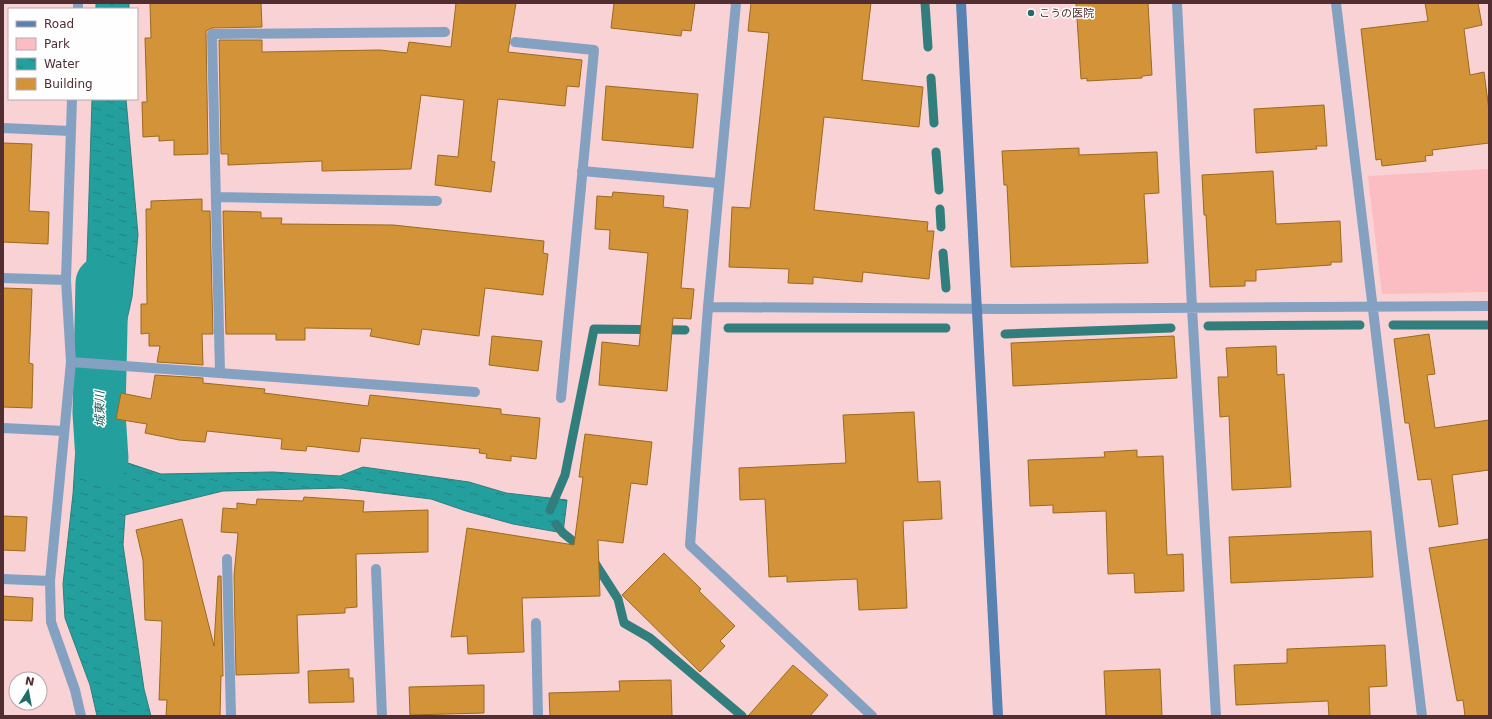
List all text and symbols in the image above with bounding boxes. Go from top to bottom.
place label: こうの医院 [1039,7,1094,20]
legend [8,8,138,100]
marker: こうの医院 [1026,8,1036,18]
text: Road [44,17,74,31]
text: Park [44,37,70,51]
text: Water [44,57,80,71]
text: Building [44,77,93,91]
water label: 城東川 [93,389,107,427]
north arrow [8,671,48,711]
text: N [24,674,36,689]

